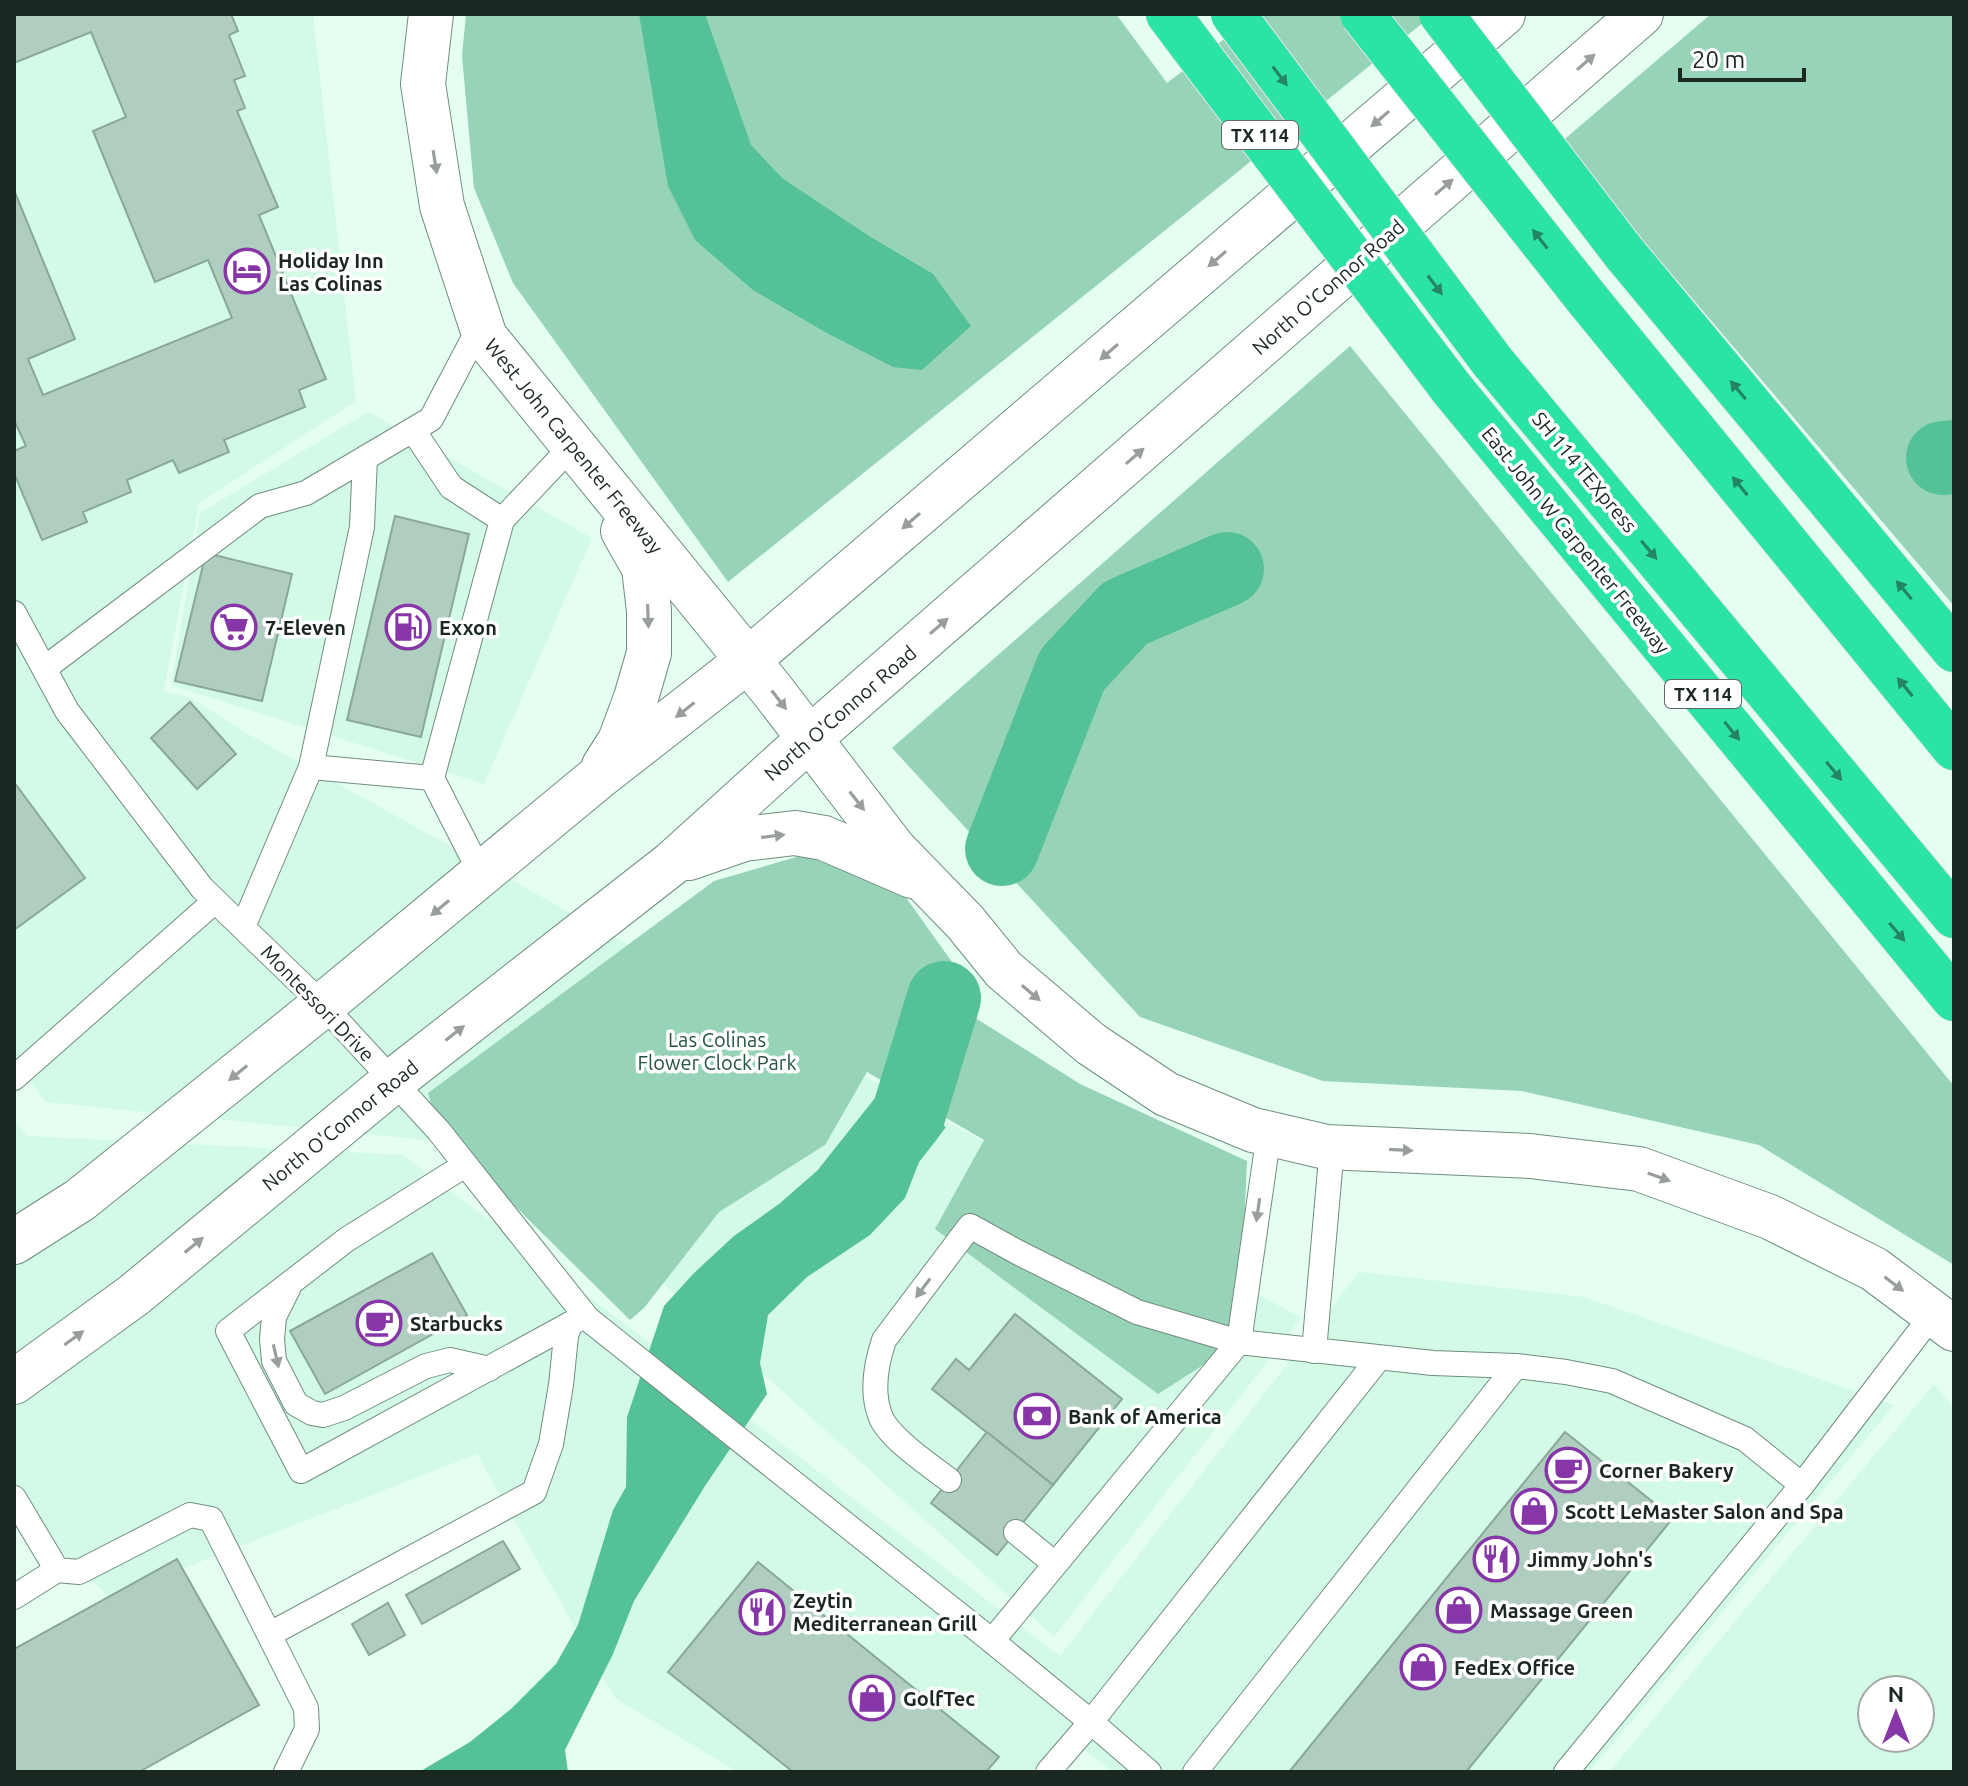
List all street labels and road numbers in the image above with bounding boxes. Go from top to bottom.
road number: TX 114 [1222,121,1298,149]
street label: North O'Connor Road [1247,215,1409,359]
street label: West John Carpenter Freeway [480,334,668,558]
street label: SH 114 TEXpress [1528,407,1642,537]
street label: East John W Carpenter Freeway [1477,422,1675,658]
street label: North O'Connor Road [759,641,921,785]
road number: TX 114 [1665,680,1741,708]
street label: Montessori Drive [257,940,379,1066]
street label: North O'Connor Road [257,1055,423,1195]

